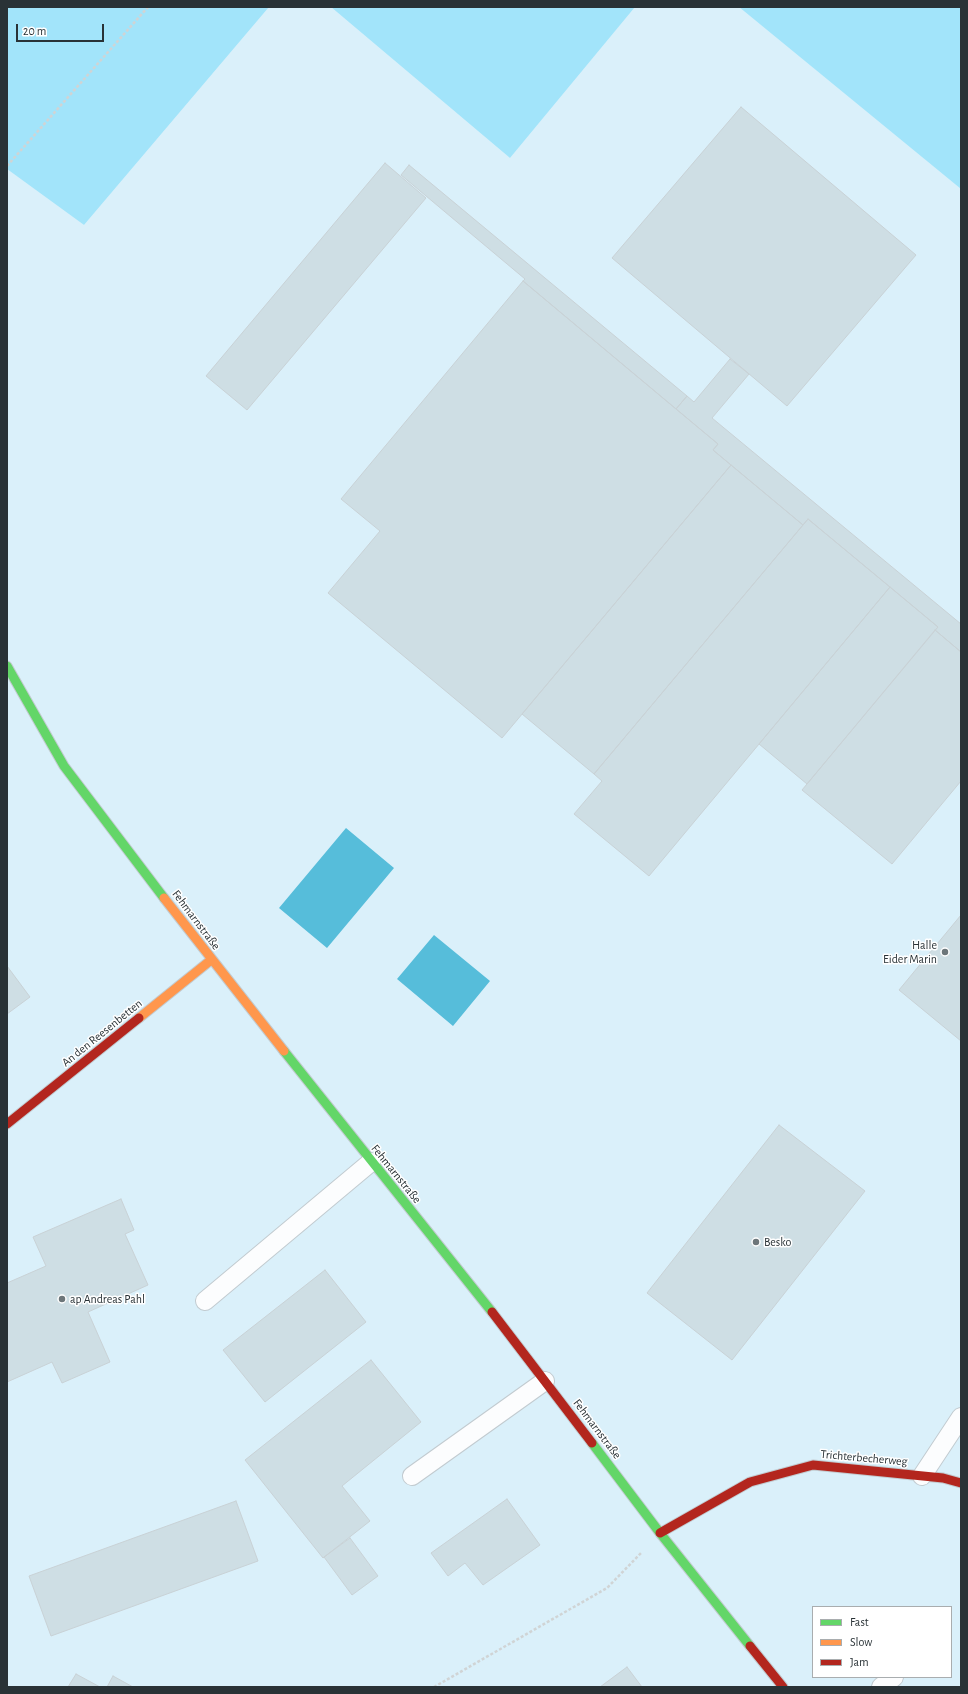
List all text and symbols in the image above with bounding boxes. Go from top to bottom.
scale bar [18,16,106,42]
text: 20 m [23,25,46,37]
street label: Fehmarnstraße [169,887,223,953]
place label: Halle Eider Marin [883,938,937,966]
marker: Halle Eider Marin [940,947,950,957]
street label: An den Reesenbetten [59,996,145,1070]
street label: Fehmarnstraße [368,1142,424,1206]
place label: Besko [764,1235,791,1249]
marker: Besko [751,1237,761,1247]
place label: ap Andreas Pahl [70,1292,145,1306]
marker: ap Andreas Pahl [57,1294,67,1304]
street label: Fehmarnstraße [570,1396,624,1462]
street label: Trichterbecherweg [820,1447,908,1469]
legend [812,1606,952,1678]
text: Fast [850,1616,869,1628]
text: Slow [850,1636,872,1648]
text: Jam [850,1656,869,1668]

